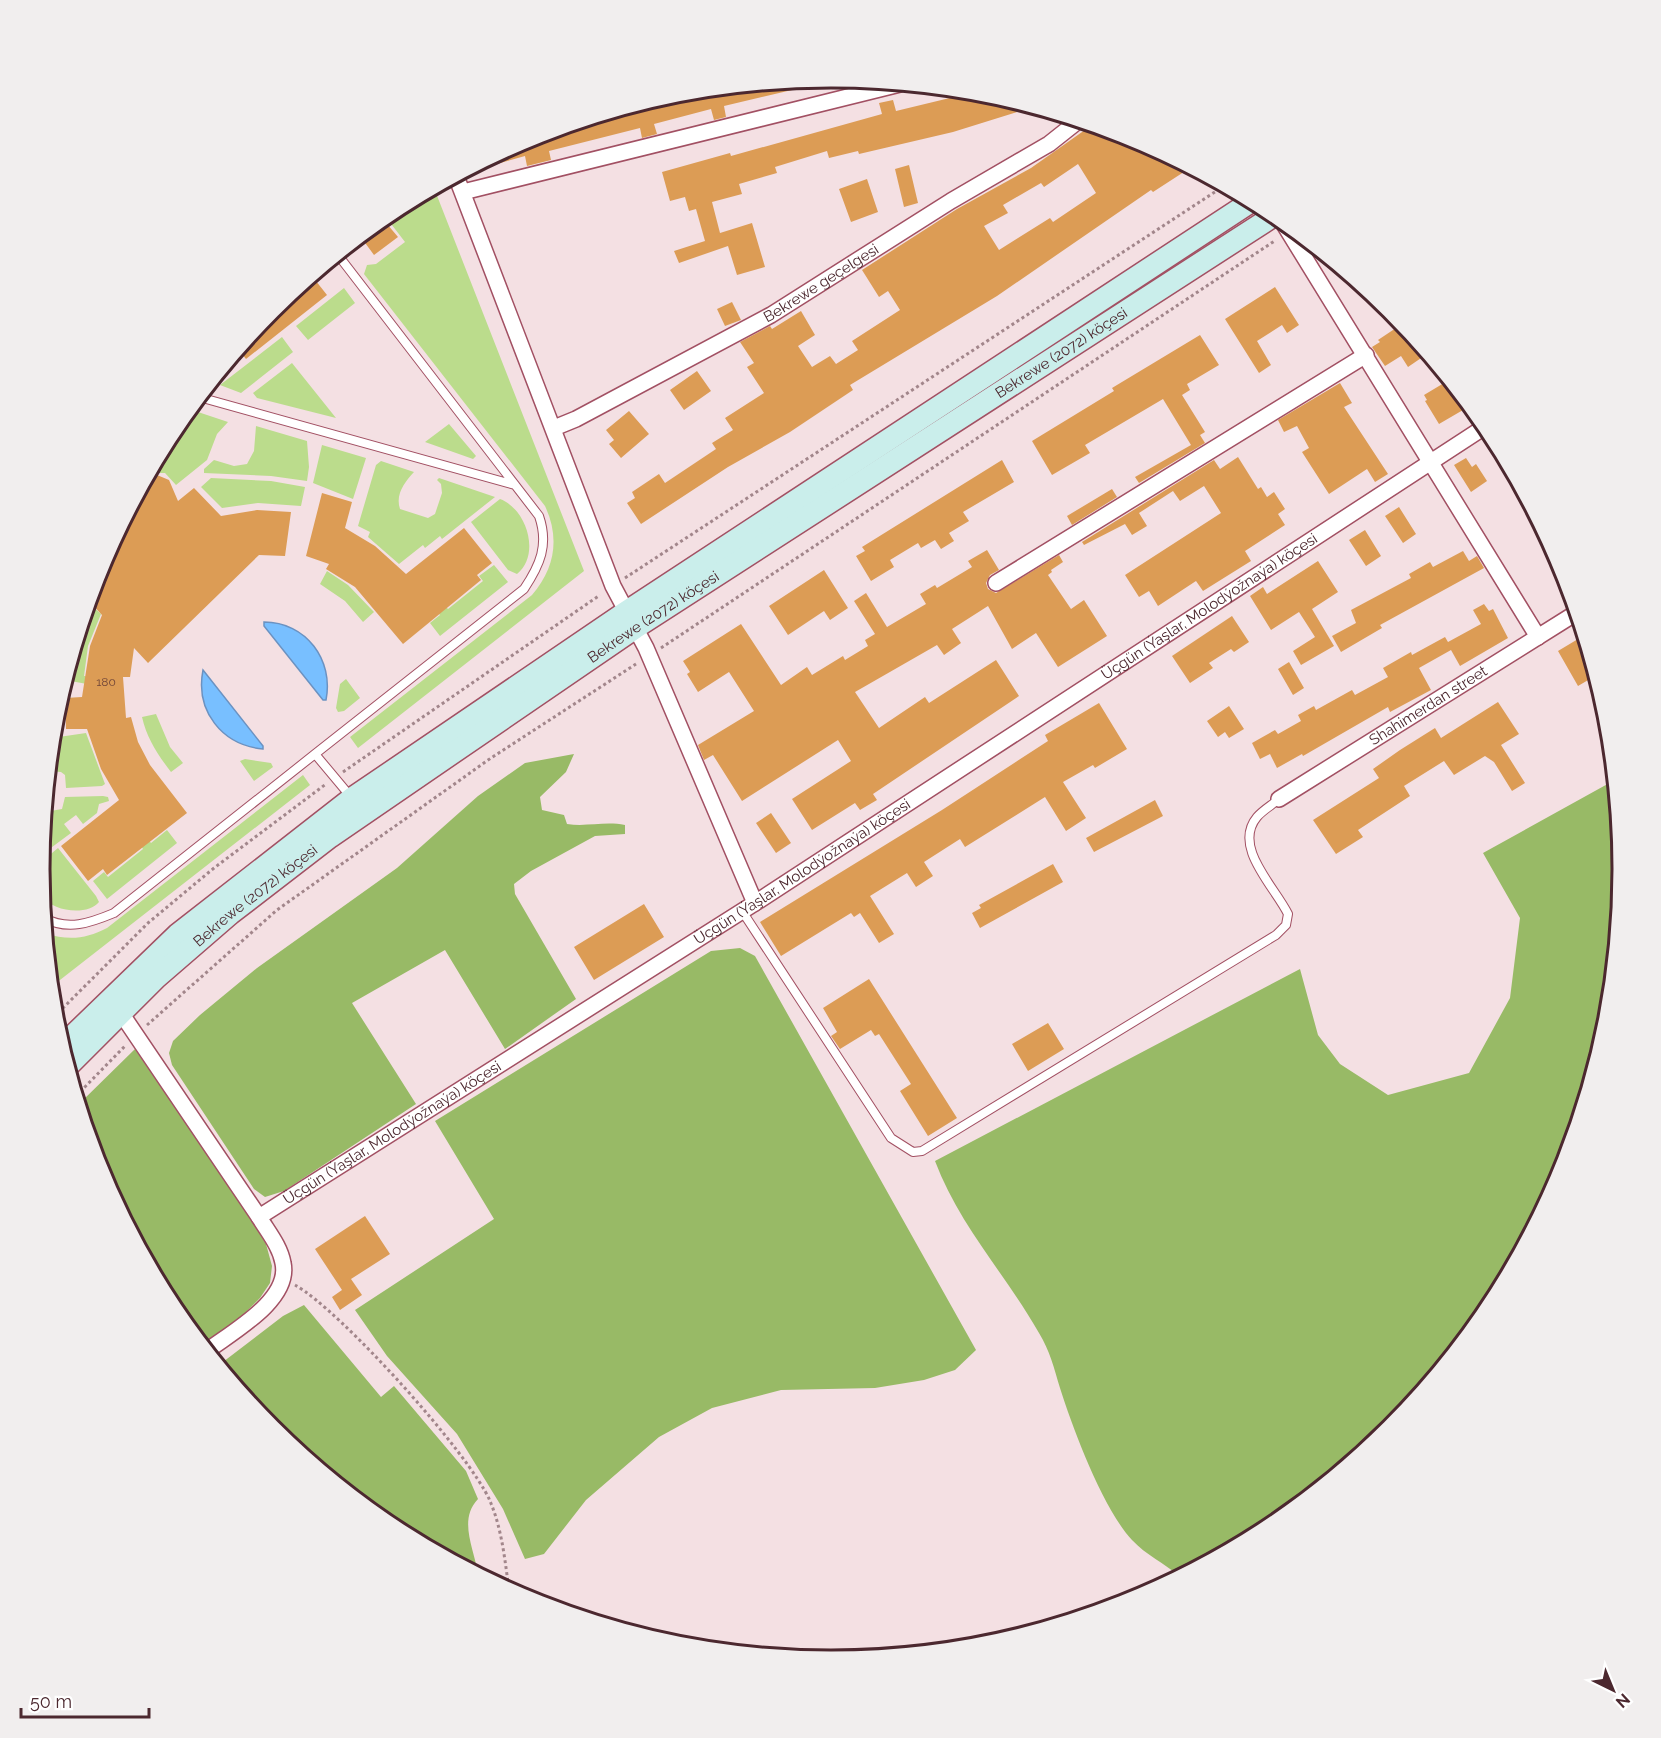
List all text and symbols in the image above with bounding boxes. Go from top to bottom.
street label: Bekrewe geçelgesi [760,240,882,326]
street label: Bekrewe (2072) köçesi [992,304,1131,402]
street label: Üçgün (Ýaşlar, Molodýožnaýa) köçesi [1097,529,1321,684]
street label: Bekrewe (2072) köçesi [584,567,722,667]
street label: Shahimerdan street [1366,662,1490,749]
house number: 180 [96,675,116,689]
street label: Üçgün (Ýaşlar, Molodýožnaýa) köçesi [690,795,914,948]
street label: Bekrewe (2072) köçesi [190,841,321,951]
street label: Üçgün (Ýaşlar, Molodýožnaýa) köçesi [279,1057,504,1208]
north arrow [1583,1660,1643,1720]
scale bar [21,1681,148,1719]
text: N [1612,1689,1634,1712]
text: 50 m [30,1691,72,1712]

